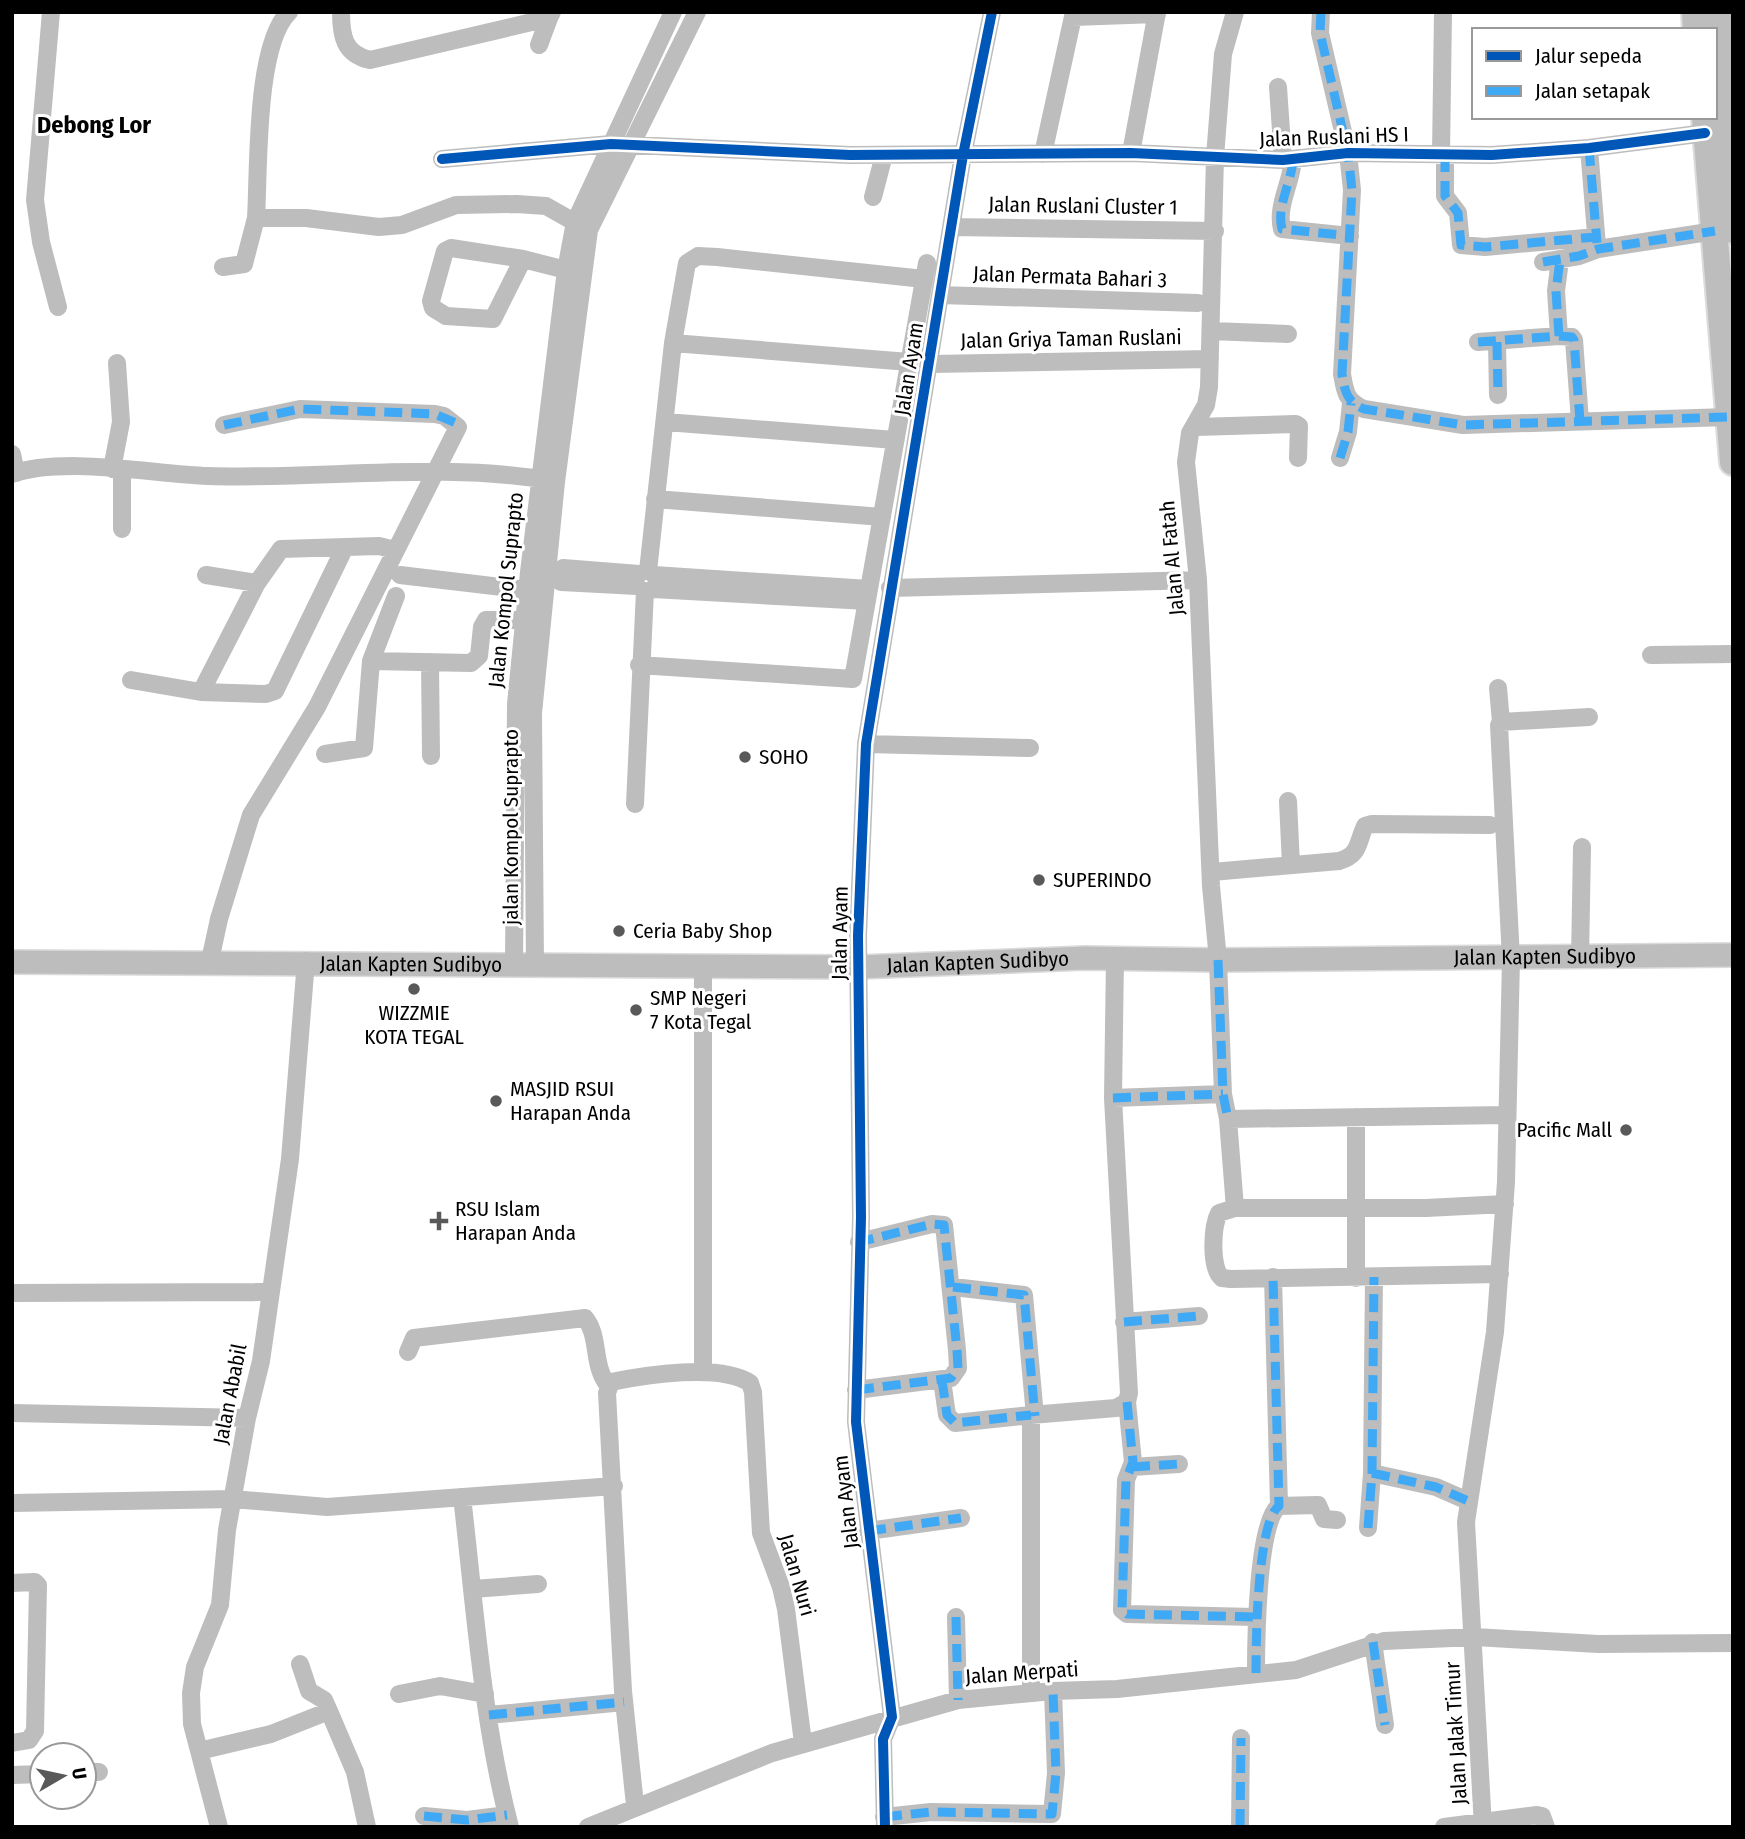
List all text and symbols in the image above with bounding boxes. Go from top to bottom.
legend [1472,28,1717,119]
text: Jalur sepeda [1535,43,1642,69]
text: Jalan setapak [1535,78,1650,104]
district label: Debong Lor [37,111,151,139]
street label: Jalan Ruslani HS I [1259,121,1409,153]
street label: Jalan Ruslani Cluster 1 [988,191,1178,221]
street label: Jalan Permata Bahari 3 [973,261,1167,293]
street label: Jalan Ayam [889,320,929,418]
street label: Jalan Griya Taman Ruslani [960,324,1182,354]
street label: Jalan Kompol Suprapto [483,491,529,689]
street label: Jalan Al Fatah [1154,499,1190,617]
street label: jalan Kompol Suprapto [498,729,524,926]
place label: SOHO [759,744,809,770]
marker: SOHO [737,749,753,765]
place label: SUPERINDO [1053,867,1152,893]
marker: SUPERINDO [1031,872,1047,888]
street label: Jalan Ayam [826,886,854,980]
place label: Ceria Baby Shop [633,918,772,944]
marker: Ceria Baby Shop [611,923,627,939]
street label: Jalan Kapten Sudibyo [1453,943,1636,971]
street label: Jalan Kapten Sudibyo [886,946,1070,979]
street label: Jalan Kapten Sudibyo [320,951,502,978]
marker: WIZZMIE KOTA TEGAL [406,981,422,997]
place label: SMP Negeri 7 Kota Tegal [650,985,752,1035]
place label: WIZZMIE KOTA TEGAL [364,1000,465,1050]
marker: SMP Negeri 7 Kota Tegal [628,1002,644,1018]
place label: MASJID RSUI Harapan Anda [510,1076,631,1126]
marker: MASJID RSUI Harapan Anda [488,1093,504,1109]
place label: Pacific Mall [1517,1117,1612,1143]
marker: Pacific Mall [1618,1122,1634,1138]
place label: RSU Islam Harapan Anda [455,1196,576,1246]
marker: RSU Islam Harapan Anda [429,1211,449,1231]
street label: Jalan Ababil [208,1341,253,1446]
street label: Jalan Ayam [827,1454,865,1550]
street label: Jalan Nuri [773,1531,821,1619]
street label: Jalan Merpati [964,1656,1080,1690]
street label: Jalan Jalak Timur [1439,1660,1473,1805]
north arrow [28,1741,98,1811]
text: U [67,1766,92,1781]

